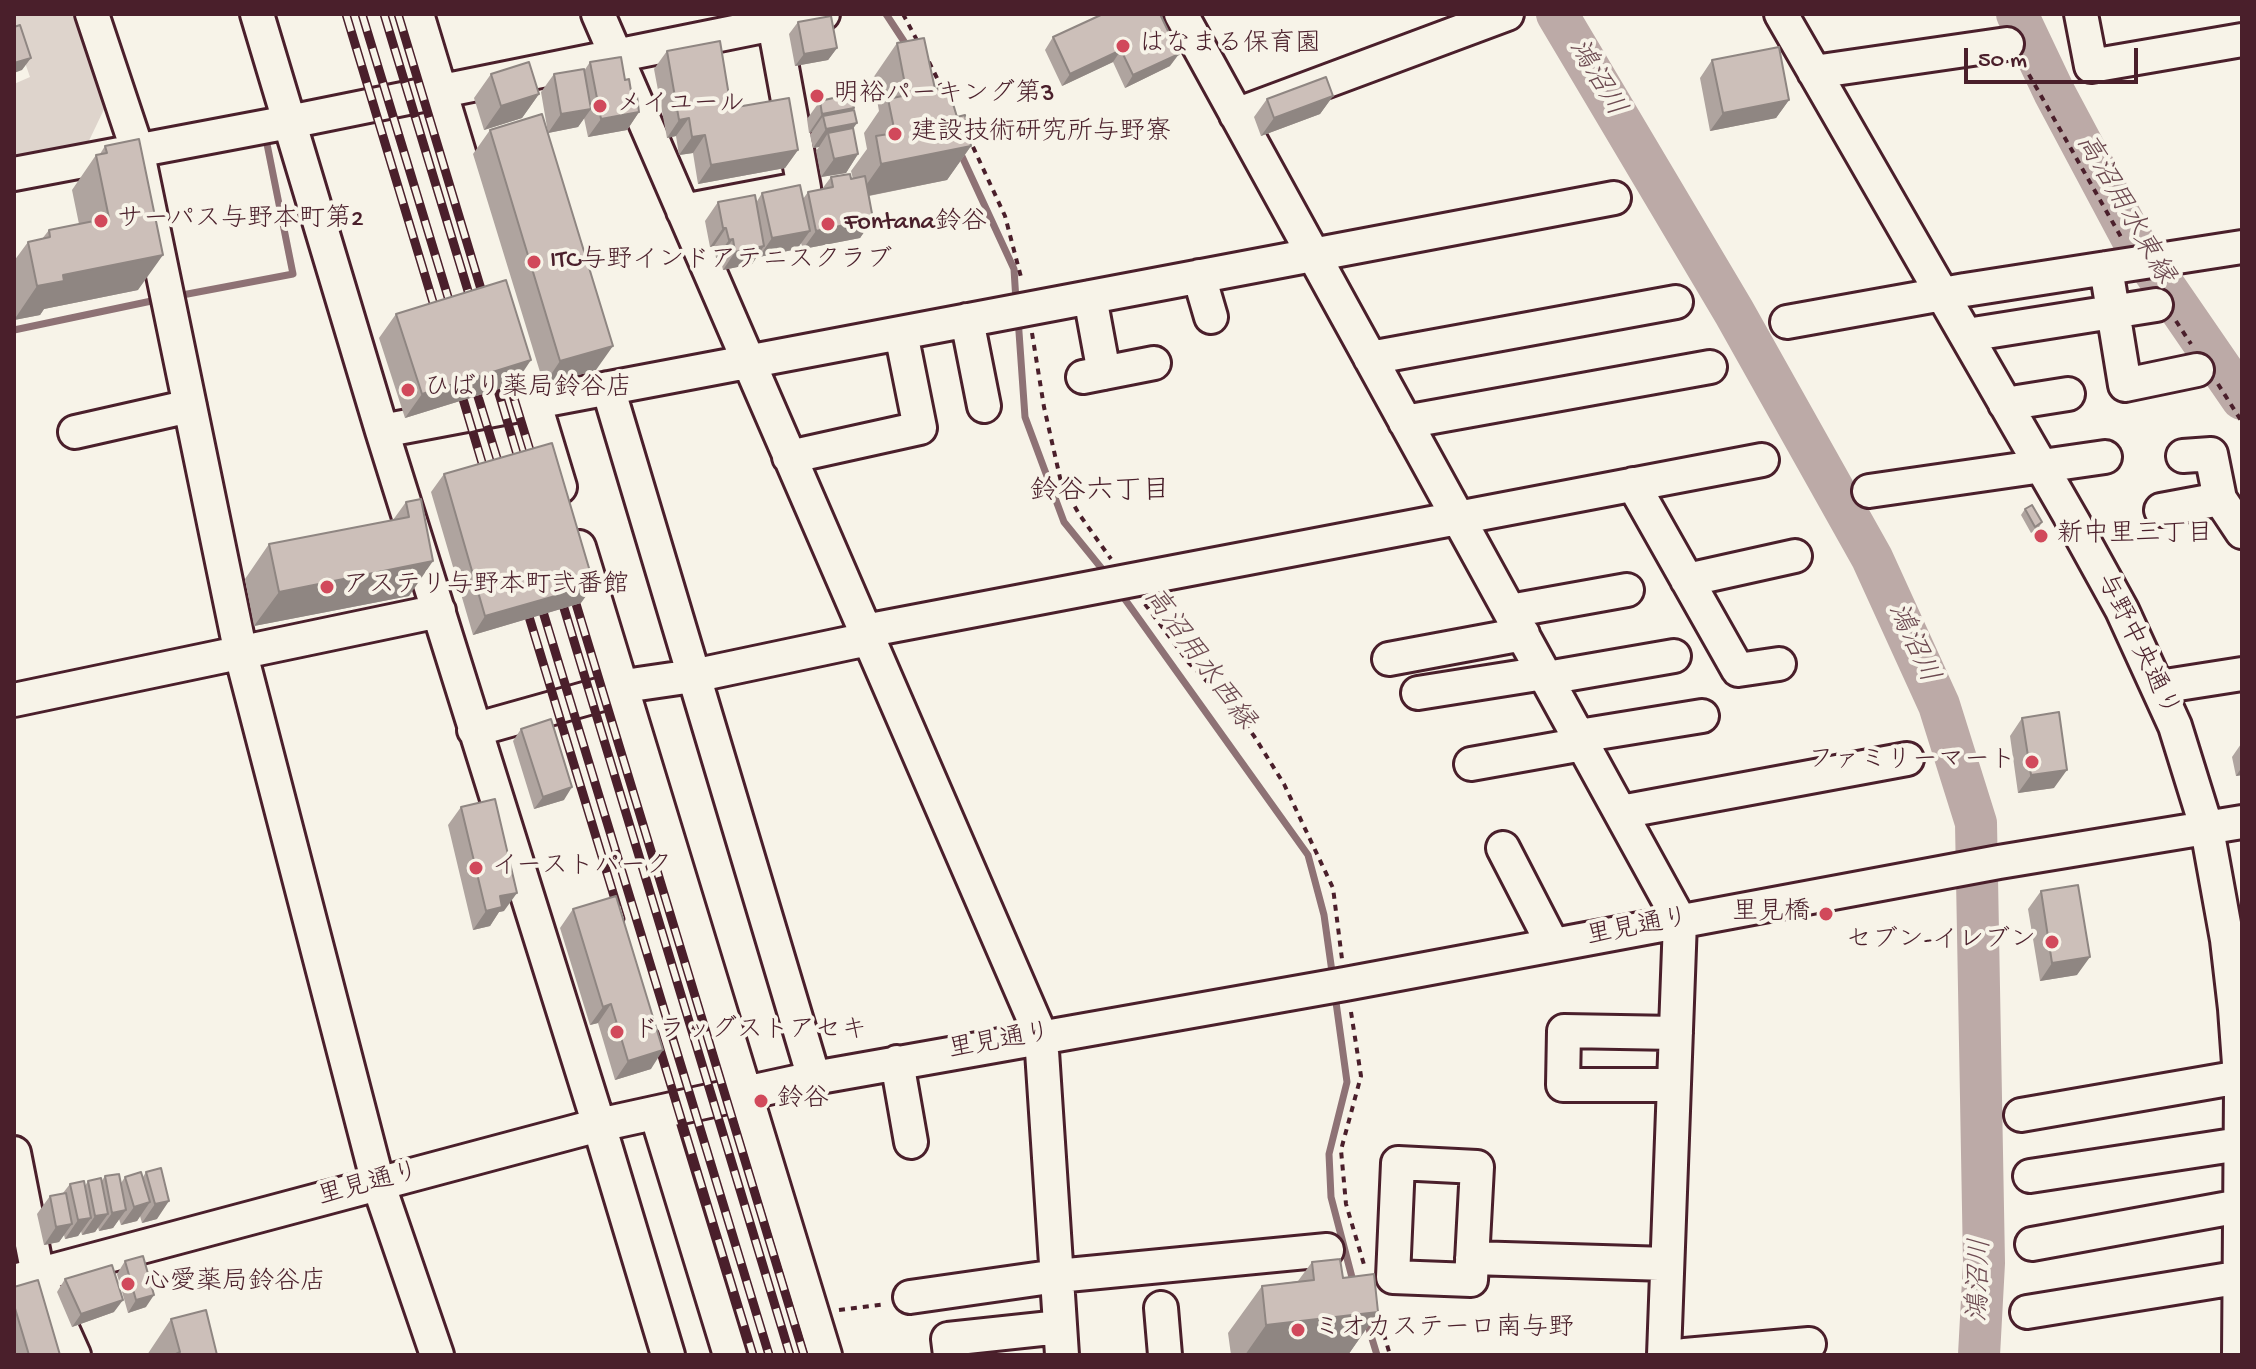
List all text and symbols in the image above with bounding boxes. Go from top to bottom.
place label: はなまる保育園 [1139,30,1321,62]
scale bar [1968,32,2142,82]
water label: 鴻沼川 [1559,34,1631,124]
marker: はなまる保育園 [1114,37,1132,55]
text: 50 m [1978,47,2027,76]
place label: 明裕パーキング第3 [833,80,1054,112]
marker: 明裕パーキング第3 [808,87,826,105]
place label: メイユール [616,90,745,122]
marker: メイユール [591,97,609,115]
place label: 建設技術研究所与野寮 [911,118,1171,150]
marker: 建設技術研究所与野寮 [886,125,904,143]
water label: 高沼用水東縁 [2066,129,2180,291]
place label: サーパス与野本町第2 [117,205,364,237]
place label: Fontana鈴谷 [844,208,987,240]
marker: サーパス与野本町第2 [92,212,110,230]
marker: Fontana鈴谷 [819,215,837,233]
place label: ITC与野インドアテニスクラブ [550,246,892,278]
marker: ITC与野インドアテニスクラブ [525,253,543,271]
place label: ひばり薬局鈴谷店 [424,374,632,406]
marker: ひばり薬局鈴谷店 [399,381,417,399]
district label: 鈴谷六丁目 [1030,477,1170,511]
place label: 新中里三丁目 [2057,520,2213,552]
marker: 新中里三丁目 [2032,527,2050,545]
street label: 与野中央通り [2088,569,2184,723]
place label: アステリ与野本町弐番館 [343,571,629,603]
marker: アステリ与野本町弐番館 [318,578,336,596]
water label: 高沼用水西縁 [1134,582,1260,738]
water label: 鴻沼川 [1878,599,1944,689]
place label: ファミリーマート [1808,746,2016,778]
marker: ファミリーマート [2023,753,2041,771]
place label: イーストパーク [492,852,672,884]
marker: イーストパーク [467,859,485,877]
place label: 里見橋 [1732,898,1810,930]
street label: 里見通り [1584,904,1692,954]
marker: 里見橋 [1817,905,1835,923]
place label: セブン-イレブン [1846,926,2036,958]
marker: セブン-イレブン [2043,933,2061,951]
place label: ドラッグストアセキ [633,1016,867,1048]
street label: 里見通り [946,1019,1054,1067]
marker: ドラッグストアセキ [608,1023,626,1041]
place label: 鈴谷 [777,1085,829,1117]
marker: 鈴谷 [752,1092,770,1110]
street label: 里見通り [315,1157,423,1215]
water label: 鴻沼川 [1964,1237,2000,1323]
place label: 心愛薬局鈴谷店 [144,1268,326,1300]
marker: 心愛薬局鈴谷店 [119,1275,137,1293]
place label: ミオカステーロ南与野 [1314,1314,1574,1346]
marker: ミオカステーロ南与野 [1289,1321,1307,1339]

